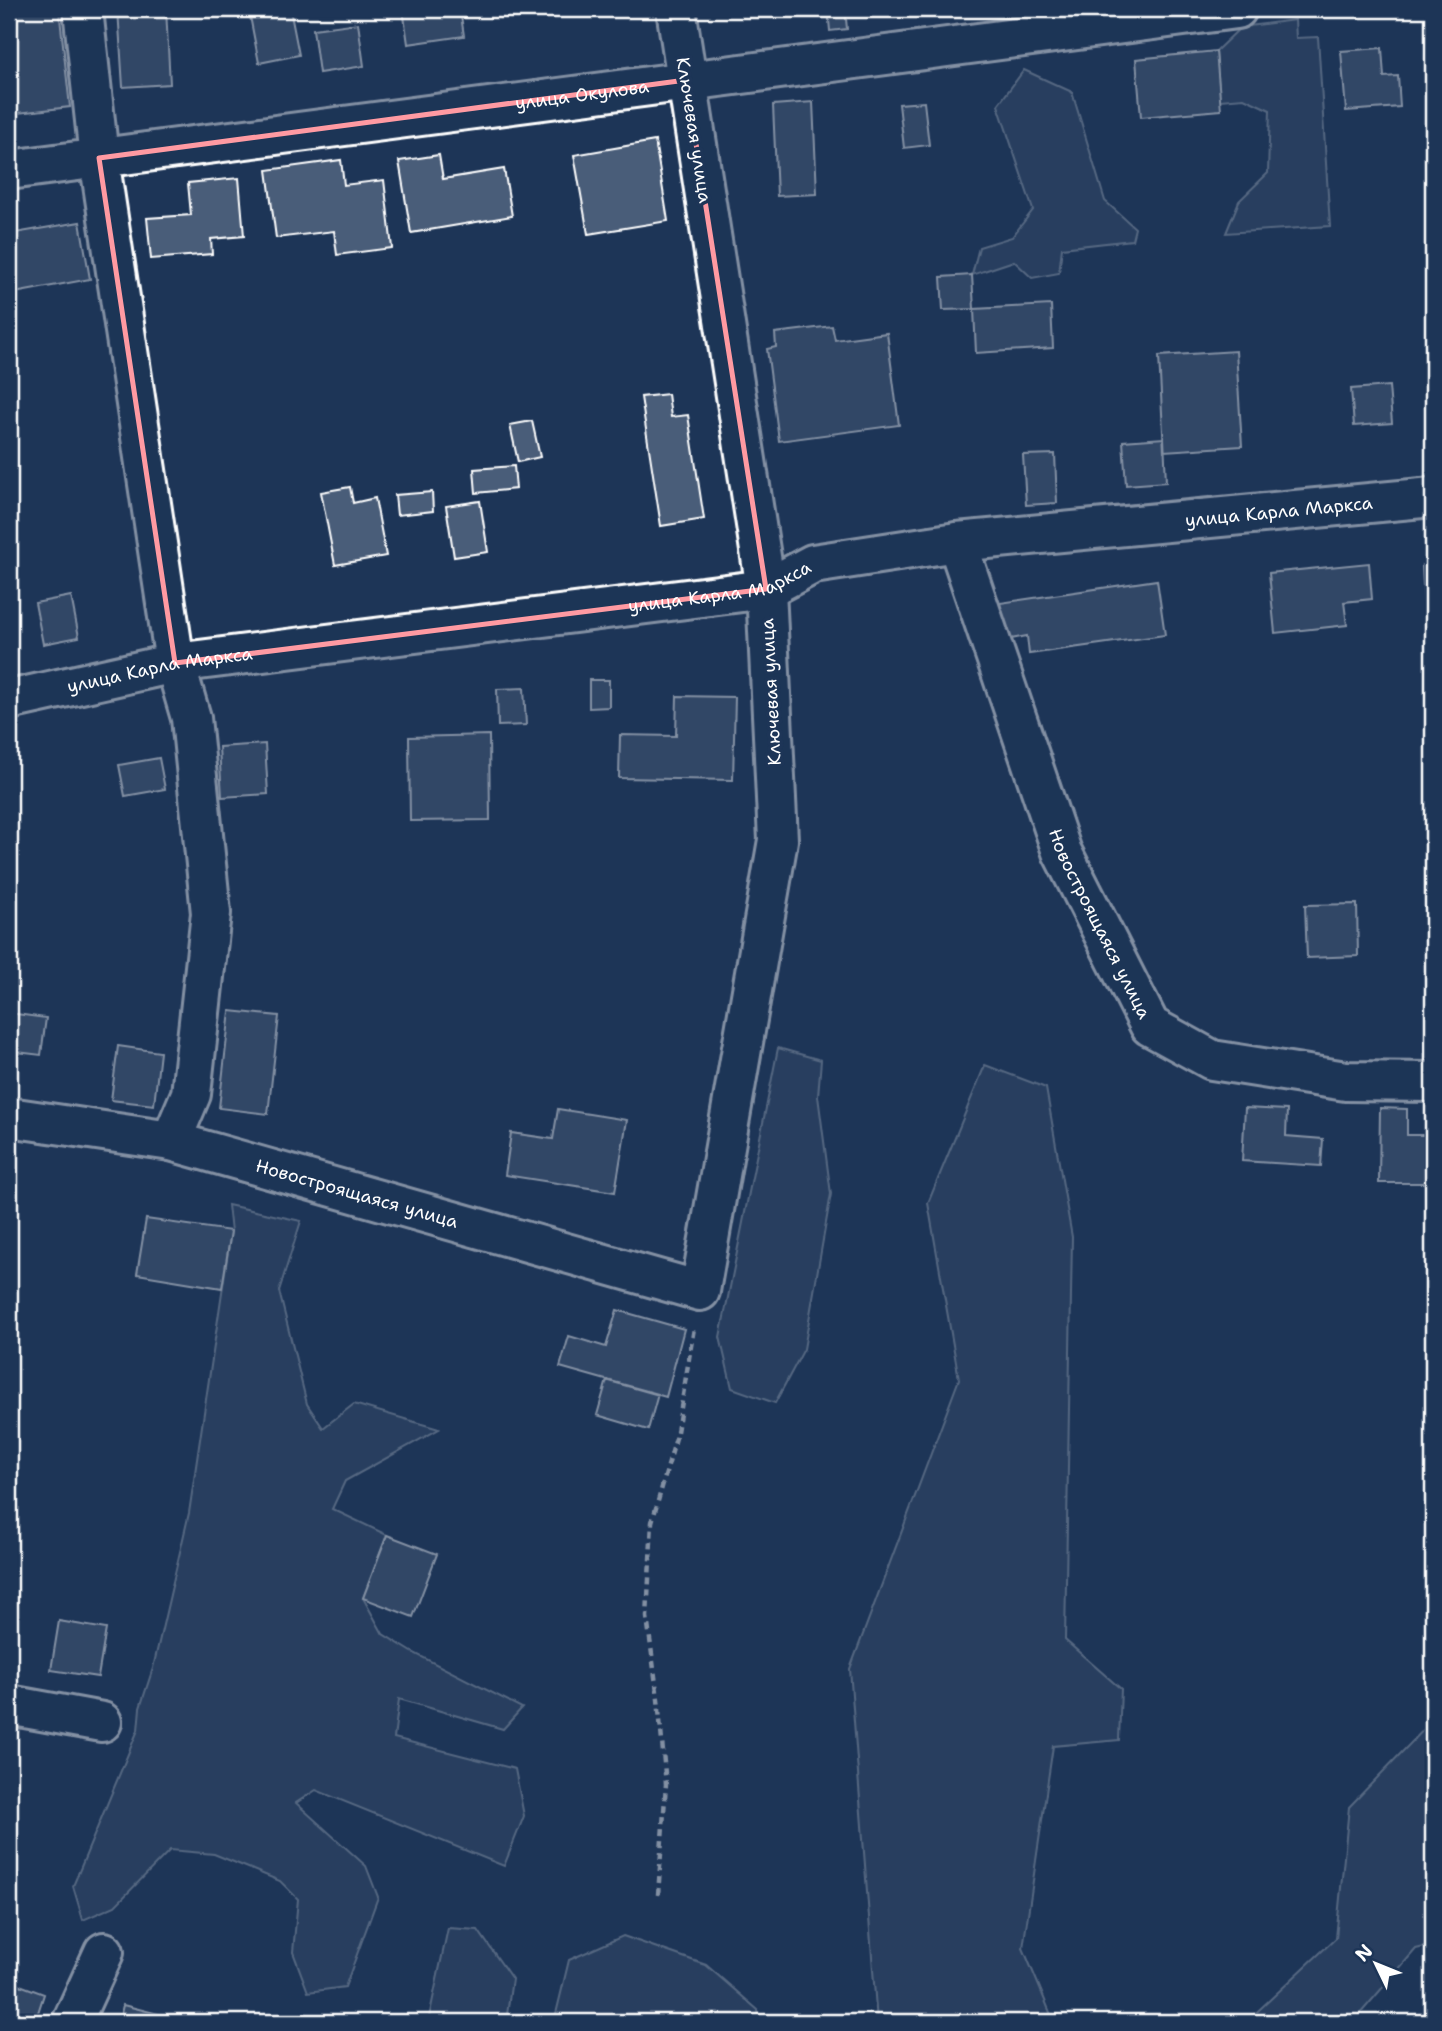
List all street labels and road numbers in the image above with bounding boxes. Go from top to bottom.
street label: Ключевая улица [671,55,717,205]
street label: улица Окулова [514,74,651,116]
street label: улица Карла Маркса [1184,491,1374,532]
street label: улица Карла Маркса [627,555,815,618]
street label: Ключевая улица [755,618,787,766]
street label: улица Карла Маркса [65,641,254,699]
street label: Новостроящаяся улица [1043,825,1156,1023]
street label: Новостроящаяся улица [253,1154,461,1234]

